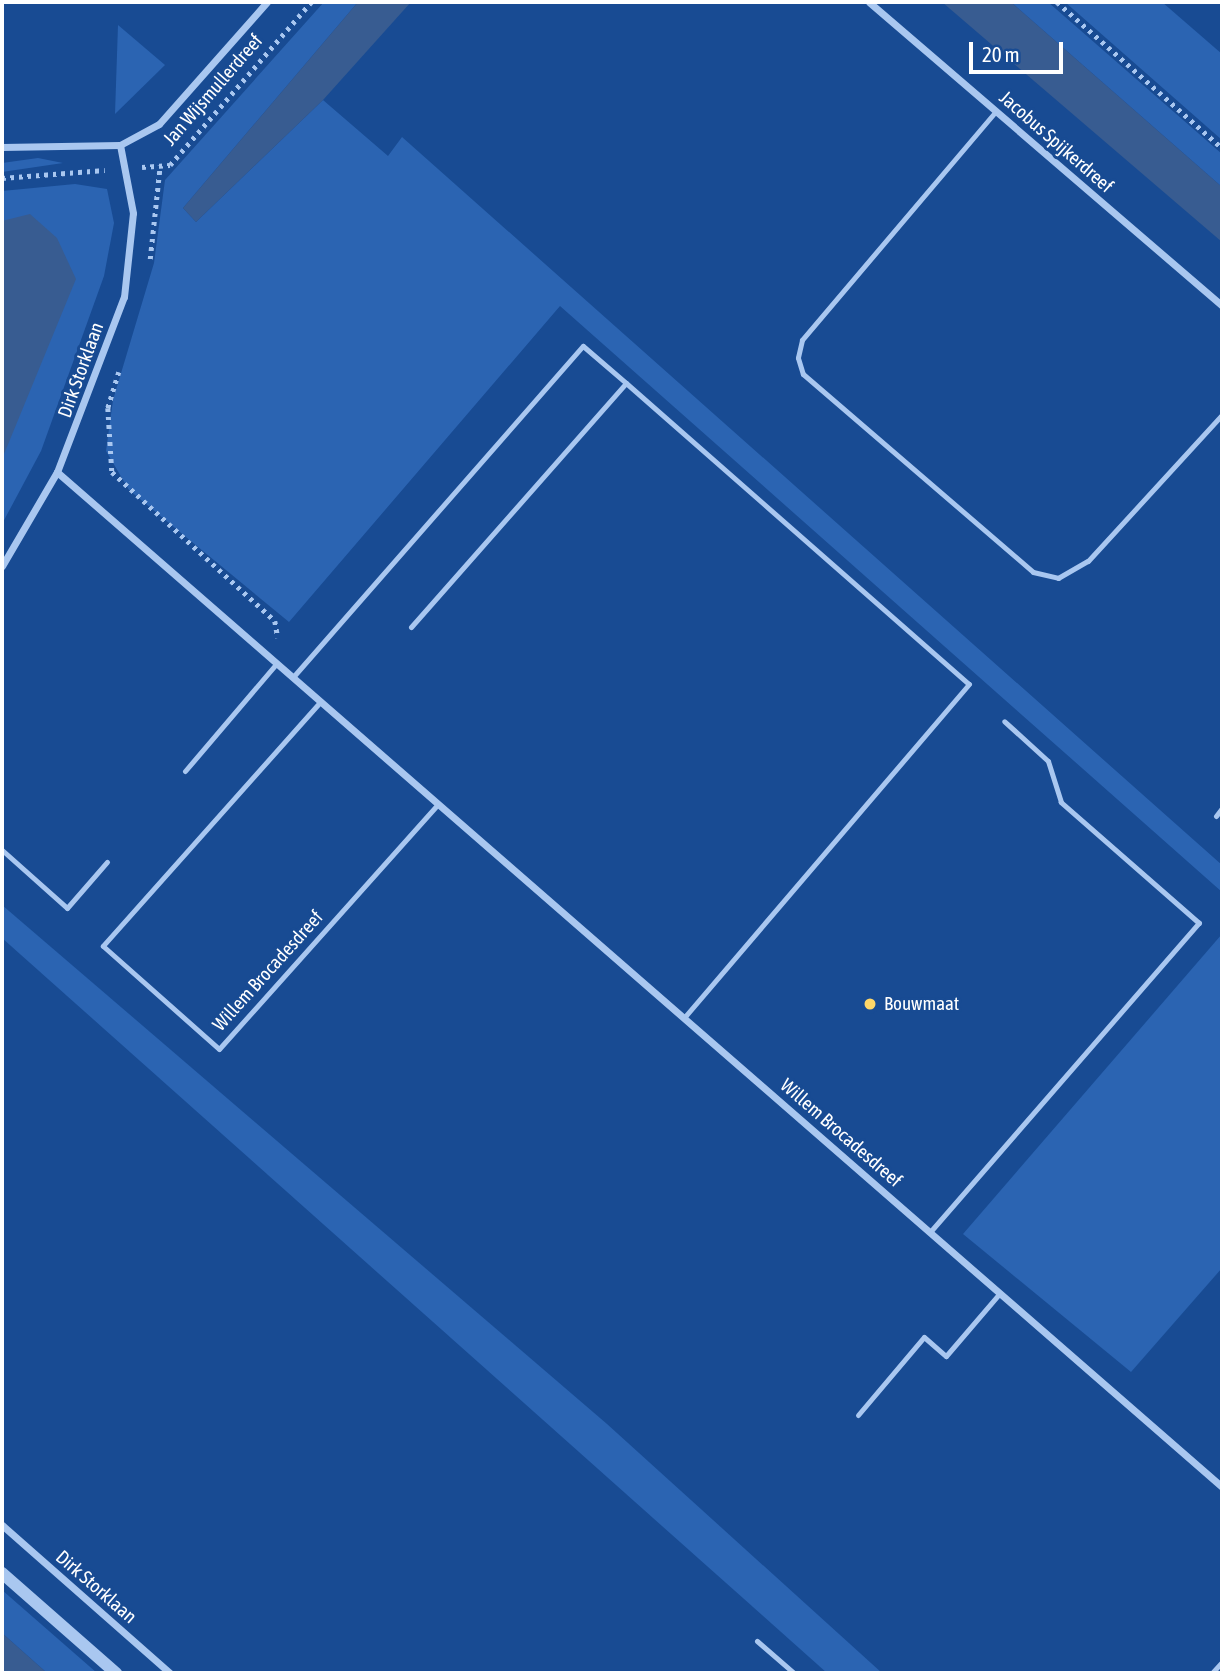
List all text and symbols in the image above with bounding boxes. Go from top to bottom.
scale bar [972,28,1066,72]
street label: Jan Wijsmullerdreef [158,30,268,150]
text: 20 m [982,42,1020,66]
street label: Jacobus Spijkerdreef [994,86,1118,198]
street label: Dirk Storklaan [53,319,109,421]
street label: Willem Brocadesdreef [208,906,328,1036]
place label: Bouwmaat [884,993,959,1015]
marker: Bouwmaat [862,996,878,1012]
street label: Willem Brocadesdreef [776,1074,906,1192]
street label: Dirk Storklaan [51,1546,141,1628]

